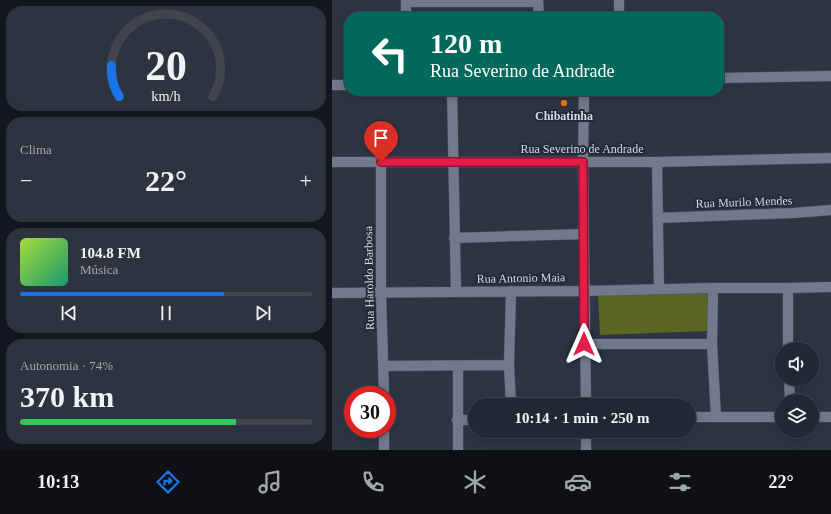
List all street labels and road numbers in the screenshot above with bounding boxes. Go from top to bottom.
street label: Rua Severino de Andrade [521,142,643,156]
street label: Rua Murilo Mendes [695,193,793,211]
street label: Rua Haroldo Barbosa [361,225,377,330]
street label: Rua Antonio Maia [477,270,566,286]

